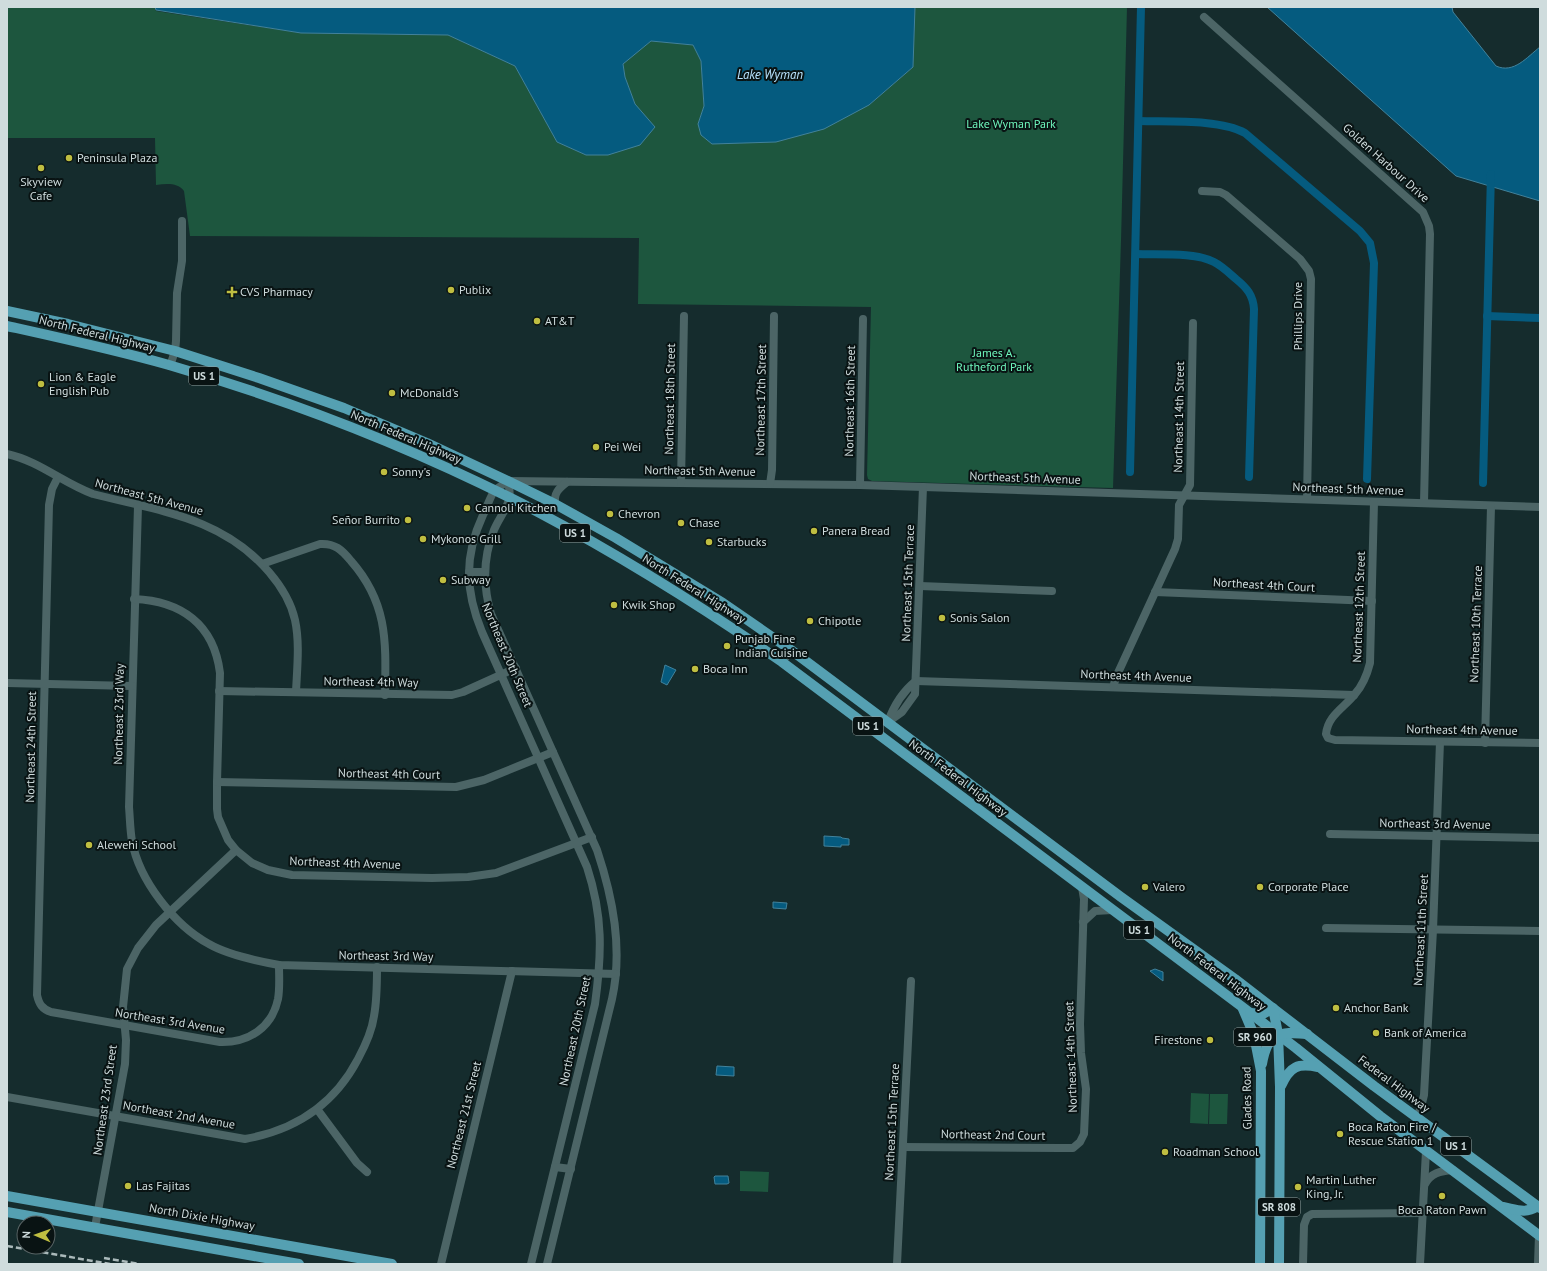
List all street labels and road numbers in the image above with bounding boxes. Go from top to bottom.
street label: Golden Harbour Drive [1340,120,1433,205]
street label: Phillips Drive [1290,282,1305,350]
street label: North Federal Highway [38,312,157,355]
street label: Northeast 18th Street [661,343,678,455]
street label: Northeast 17th Street [752,344,769,456]
street label: Northeast 16th Street [841,345,858,457]
street label: Northeast 14th Street [1170,361,1187,473]
road number: US 1 [189,367,219,385]
street label: North Federal Highway [348,406,464,467]
street label: Northeast 5th Avenue [644,462,756,479]
street label: Northeast 5th Avenue [969,468,1081,487]
street label: Northeast 5th Avenue [93,475,205,518]
street label: Northeast 5th Avenue [1292,479,1404,498]
road number: US 1 [560,524,590,542]
street label: Northeast 15th Terrace [898,524,917,642]
street label: North Federal Highway [640,551,749,627]
street label: Northeast 12th Street [1349,551,1368,663]
street label: Northeast 10th Terrace [1466,565,1485,683]
street label: Northeast 4th Court [1213,574,1315,595]
street label: Northeast 20th Street [479,601,536,709]
street label: Northeast 23rd Way [110,663,127,765]
street label: Northeast 4th Avenue [1080,666,1192,685]
street label: Northeast 4th Way [323,673,419,690]
street label: Northeast 24th Street [22,691,39,803]
road number: US 1 [853,717,883,735]
street label: Northeast 4th Avenue [1406,721,1518,738]
street label: North Federal Highway [906,736,1011,820]
street label: Northeast 4th Court [338,765,440,782]
street label: Northeast 3rd Avenue [1379,815,1491,832]
street label: Northeast 4th Avenue [289,853,401,872]
street label: Northeast 11th Street [1410,874,1431,986]
road number: US 1 [1124,921,1154,939]
street label: North Federal Highway [1165,930,1270,1014]
street label: Northeast 3rd Way [338,947,434,964]
street label: Northeast 20th Street [556,975,593,1087]
street label: Northeast 14th Street [1061,1001,1080,1113]
street label: Northeast 3rd Avenue [114,1004,226,1037]
road number: SR 960 [1234,1028,1276,1046]
street label: Northeast 23rd Street [89,1044,120,1156]
street label: Federal Highway [1355,1052,1434,1116]
street label: Northeast 21st Street [443,1060,484,1170]
street label: Northeast 15th Terrace [881,1063,902,1181]
street label: Glades Road [1238,1066,1255,1130]
street label: Northeast 2nd Avenue [122,1097,236,1132]
street label: Northeast 2nd Court [941,1126,1045,1143]
road number: US 1 [1441,1137,1471,1155]
road number: SR 808 [1258,1198,1300,1216]
street label: North Dixie Highway [148,1200,257,1233]

